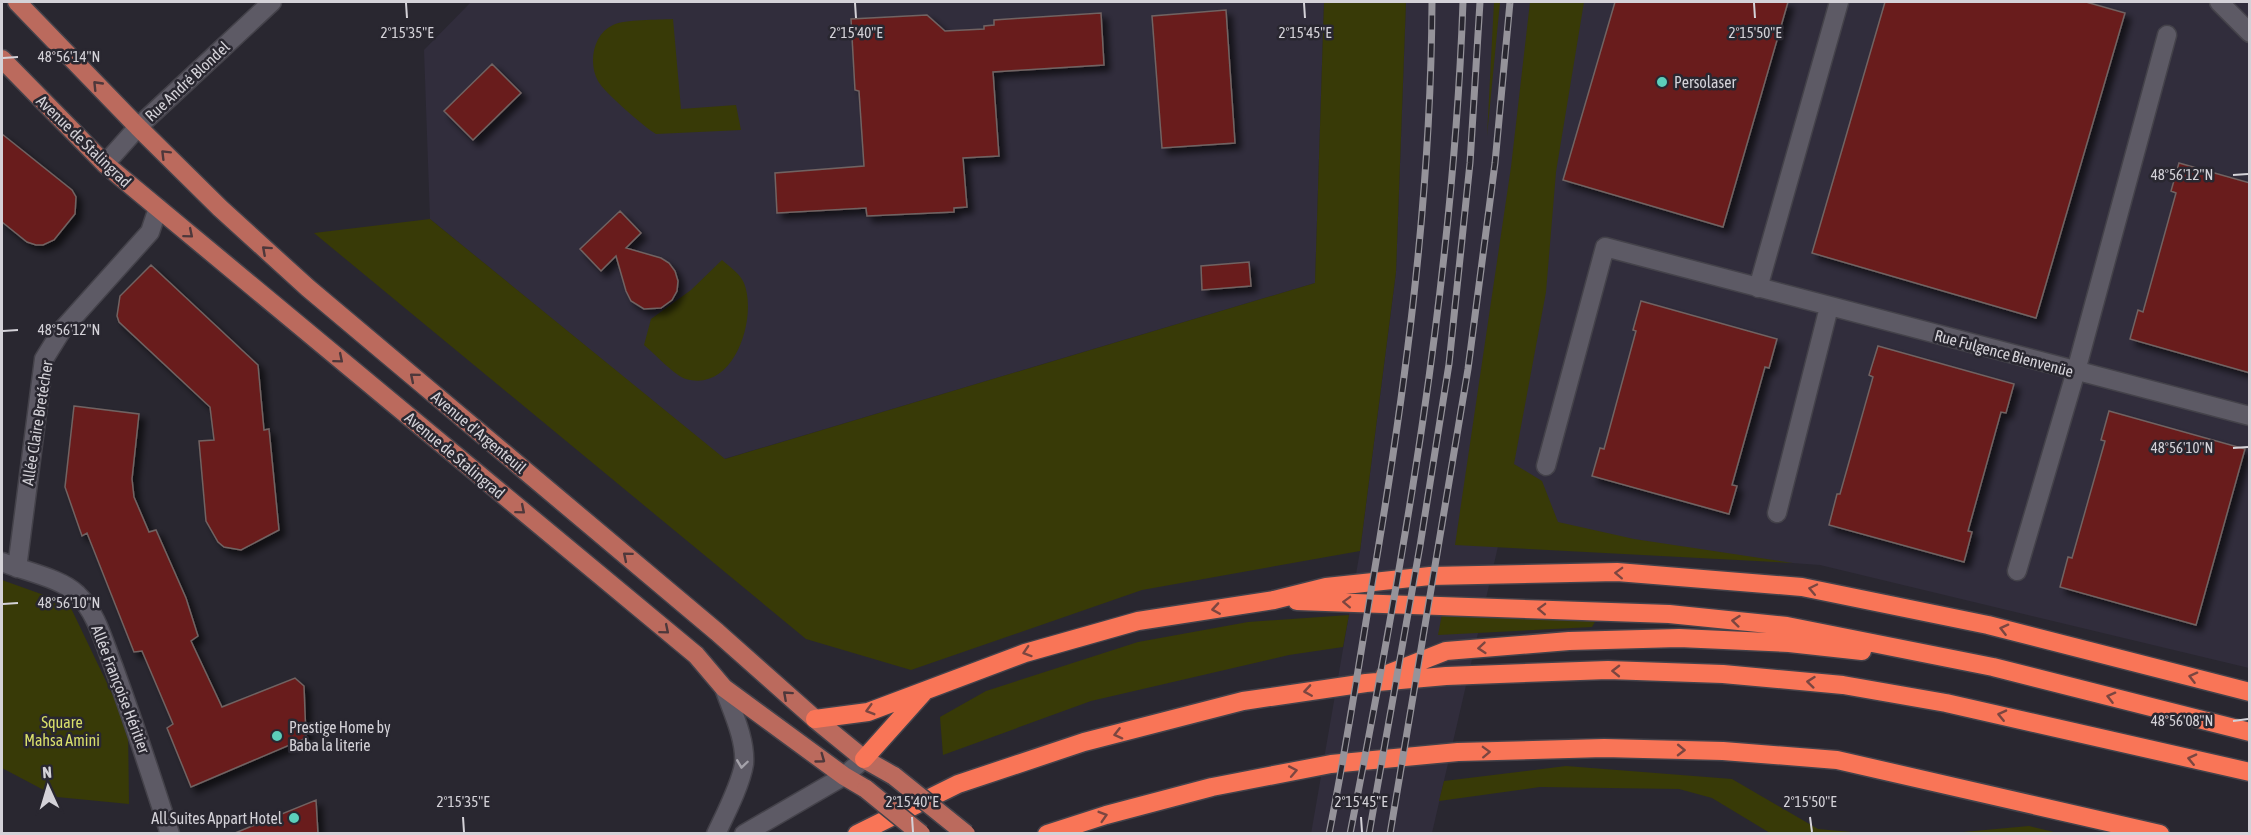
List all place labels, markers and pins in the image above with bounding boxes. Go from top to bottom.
place label: Persolaser [1674,73,1736,91]
marker: Persolaser [1655,75,1669,89]
place label: Prestige Home by Baba la literie [289,718,391,754]
marker: Prestige Home by Baba la literie [270,729,284,743]
place label: All Suites Appart Hotel [151,809,283,828]
marker: All Suites Appart Hotel [287,811,301,825]

